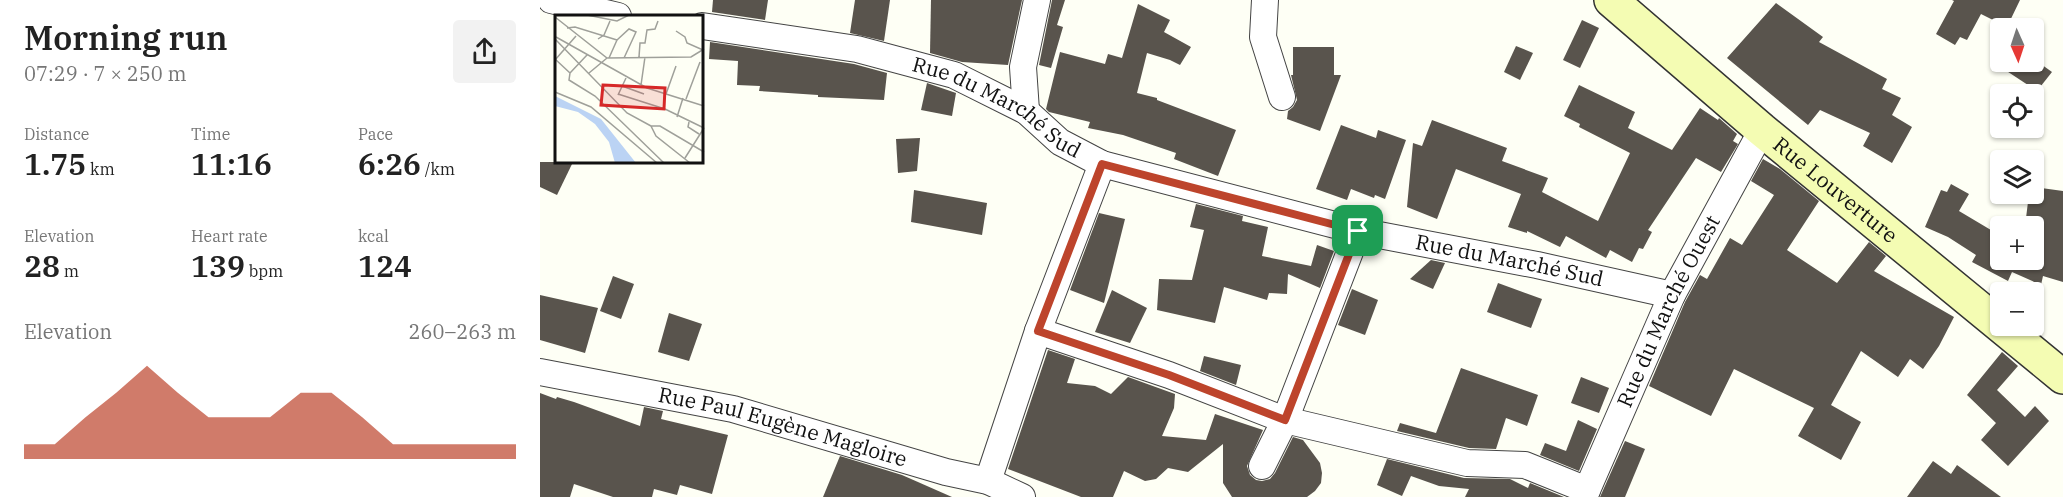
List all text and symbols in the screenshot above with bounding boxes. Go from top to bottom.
inset map [555,15,704,164]
text: Morning run [24,16,227,59]
north arrow [1990,18,2044,72]
map controls [1990,18,2044,336]
button: share [453,20,516,83]
street label: Rue du Marché Sud [909,49,1087,164]
text: 07:29 · 7 × 250 m [24,60,187,87]
button: locate [1990,84,2044,138]
text: Distance [24,124,89,144]
text: Time [191,124,230,144]
text: Pace [358,124,393,144]
street label: Rue Louverture [1768,130,1904,249]
text: 1.75 [24,144,86,183]
text: 11:16 [191,144,272,183]
text: 6:26 [358,144,421,183]
button: layers [1990,150,2044,204]
text: km [86,159,115,179]
text: /km [421,159,455,179]
pin [1332,205,1383,256]
street label: Rue du Marché Ouest [1610,210,1726,411]
icon: arrive [1341,214,1374,247]
button: + [1990,216,2044,270]
text: Elevation [24,226,94,246]
text: Heart rate [191,226,268,246]
text: kcal [358,226,389,246]
street label: Rue du Marché Sud [1413,227,1607,292]
text: 28 [24,246,60,285]
text: 139 [191,246,245,285]
text: 124 [358,246,412,285]
text: m [60,261,79,281]
text: bpm [245,261,283,281]
button: − [1990,282,2044,336]
text: Elevation [24,318,112,345]
text: 260–263 m [409,318,516,345]
street label: Rue Paul Eugène Magloire [656,380,911,473]

